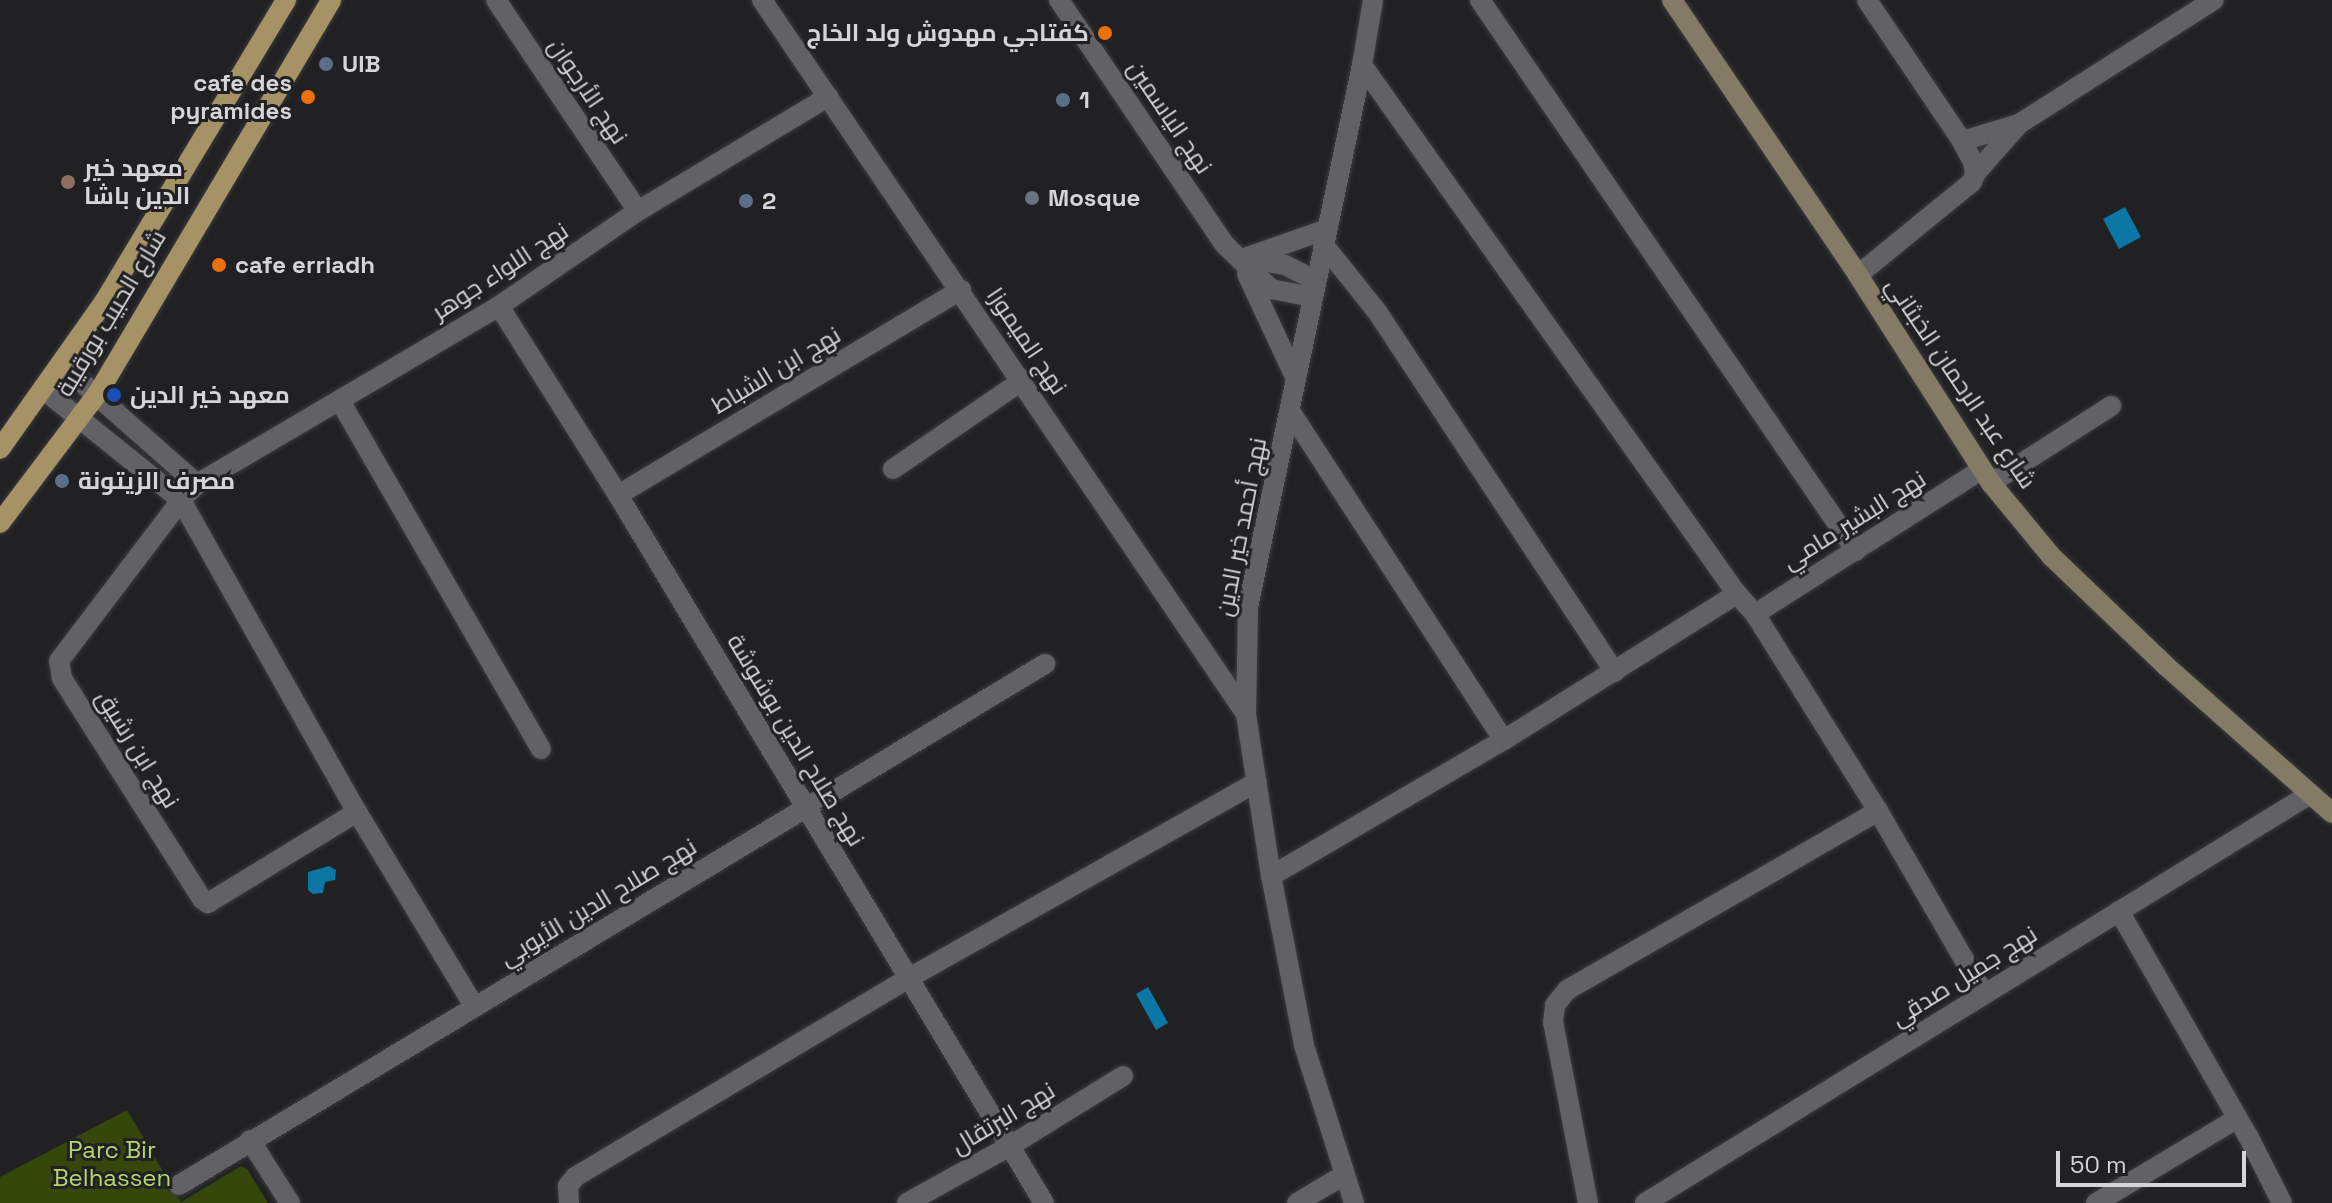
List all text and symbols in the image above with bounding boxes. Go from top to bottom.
place label: كفتاجي مهدوش ولد الخاج [806,19,1089,47]
marker: كفتاجي مهدوش ولد الخاج [1096,24,1114,42]
street label: نهج الأرجوان [542,33,634,149]
place label: UIB [342,50,380,78]
marker: UIB [317,55,335,73]
street label: نهج الياسمين [1122,55,1218,179]
place label: cafe des pyramides [170,69,292,125]
place label: 1 [1079,86,1090,114]
marker: cafe des pyramides [299,88,317,106]
marker: 1 [1054,91,1072,109]
place label: معهد خير الدين باشا [84,154,190,210]
marker: معهد خير الدين باشا [59,173,77,191]
place label: Mosque [1048,184,1140,212]
place label: 2 [762,187,776,215]
marker: Mosque [1023,189,1041,207]
marker: 2 [737,192,755,210]
street label: نهج اللواء جوهر [426,216,574,326]
street label: شارع الحبيب بورقيبة [50,224,172,402]
place label: cafe erriadh [235,251,375,279]
marker: cafe erriadh [210,256,228,274]
street label: شارع عبد الرحمان الخبثاني [1880,272,2042,494]
street label: نهج الميموزا [981,282,1073,400]
street label: نهج ابن الشباط [706,320,846,420]
place label: معهد خير الدين [130,381,290,409]
marker: معهد خير الدين [105,386,123,404]
street label: نهج أحمد خير الدين [1210,435,1272,619]
street label: نهج البشير مامي [1777,464,1931,576]
place label: مصرف الزيتونة [78,467,235,495]
marker: مصرف الزيتونة [53,472,71,490]
street label: نهج صلاح الدين بوشوشة [721,629,871,851]
street label: نهج ابن رشيق [90,685,186,813]
street label: نهج صلاح الدين الأيوبي [494,832,702,972]
street label: نهج جميل صدقي [1886,920,2042,1032]
street label: نهج البرتقال [946,1076,1060,1160]
scale bar [2060,1135,2250,1185]
park label: Parc Bir Belhassen [53,1136,171,1192]
text: 50 m [2070,1149,2127,1180]

